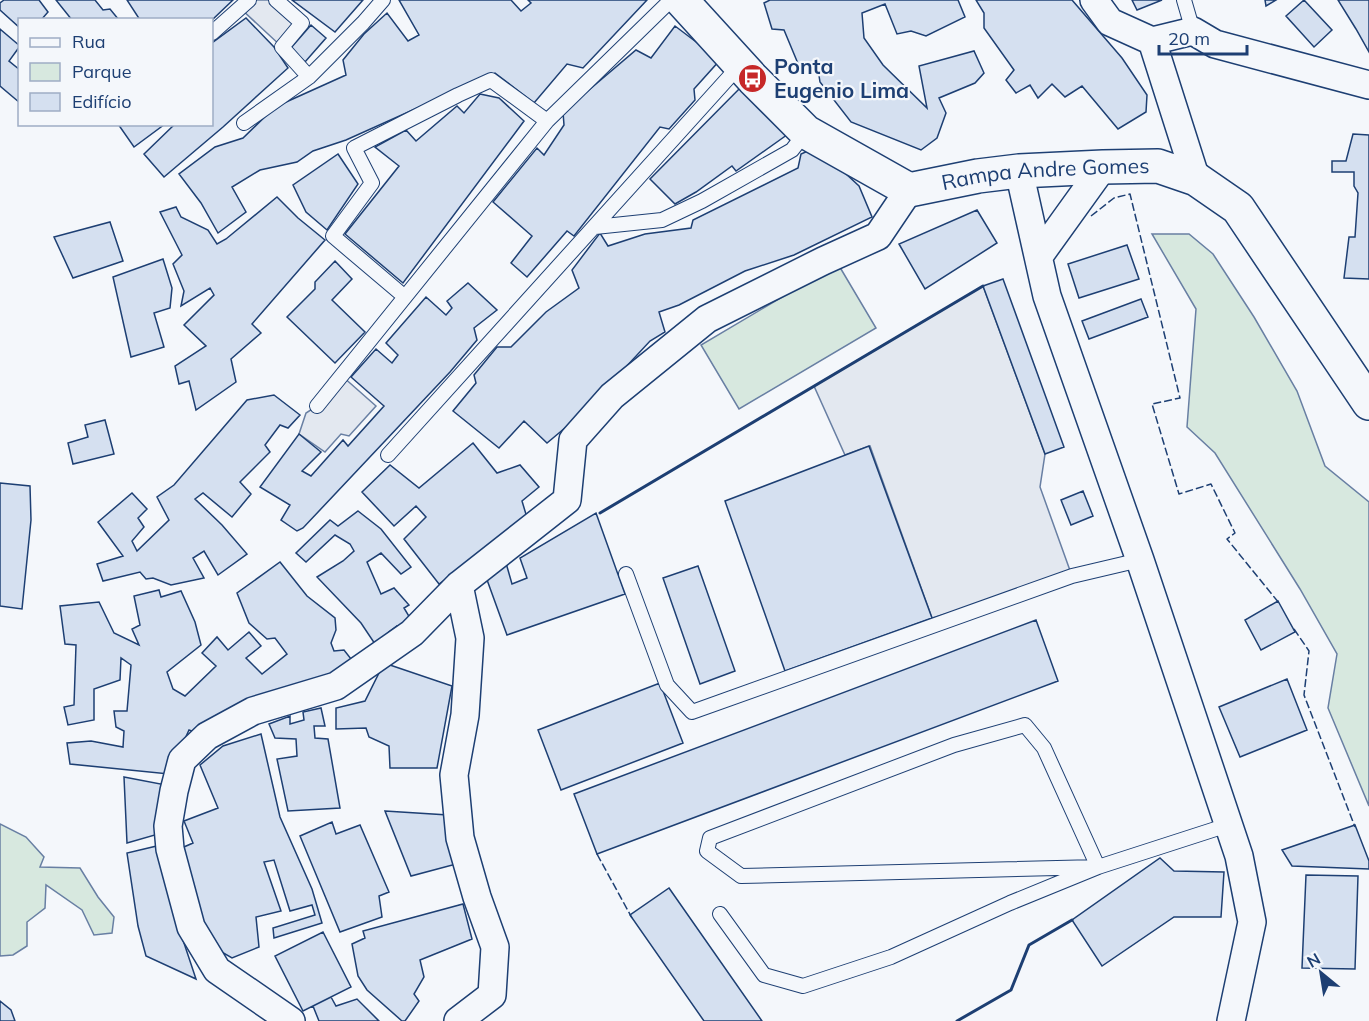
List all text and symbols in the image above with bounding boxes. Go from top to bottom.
legend [18,18,213,126]
scale bar [1159,18,1248,56]
text: 20 m [1168,27,1210,50]
text: Rua [72,30,106,53]
place label: Ponta Eugenio Lima [774,53,909,103]
text: Parque [72,60,131,83]
bus stop icon: Ponta Eugenio Lima [737,63,769,95]
text: Edifício [72,90,131,113]
street label: Rampa Andre Gomes [939,152,1150,195]
north arrow [1291,943,1351,1003]
text: N [1303,948,1324,972]

